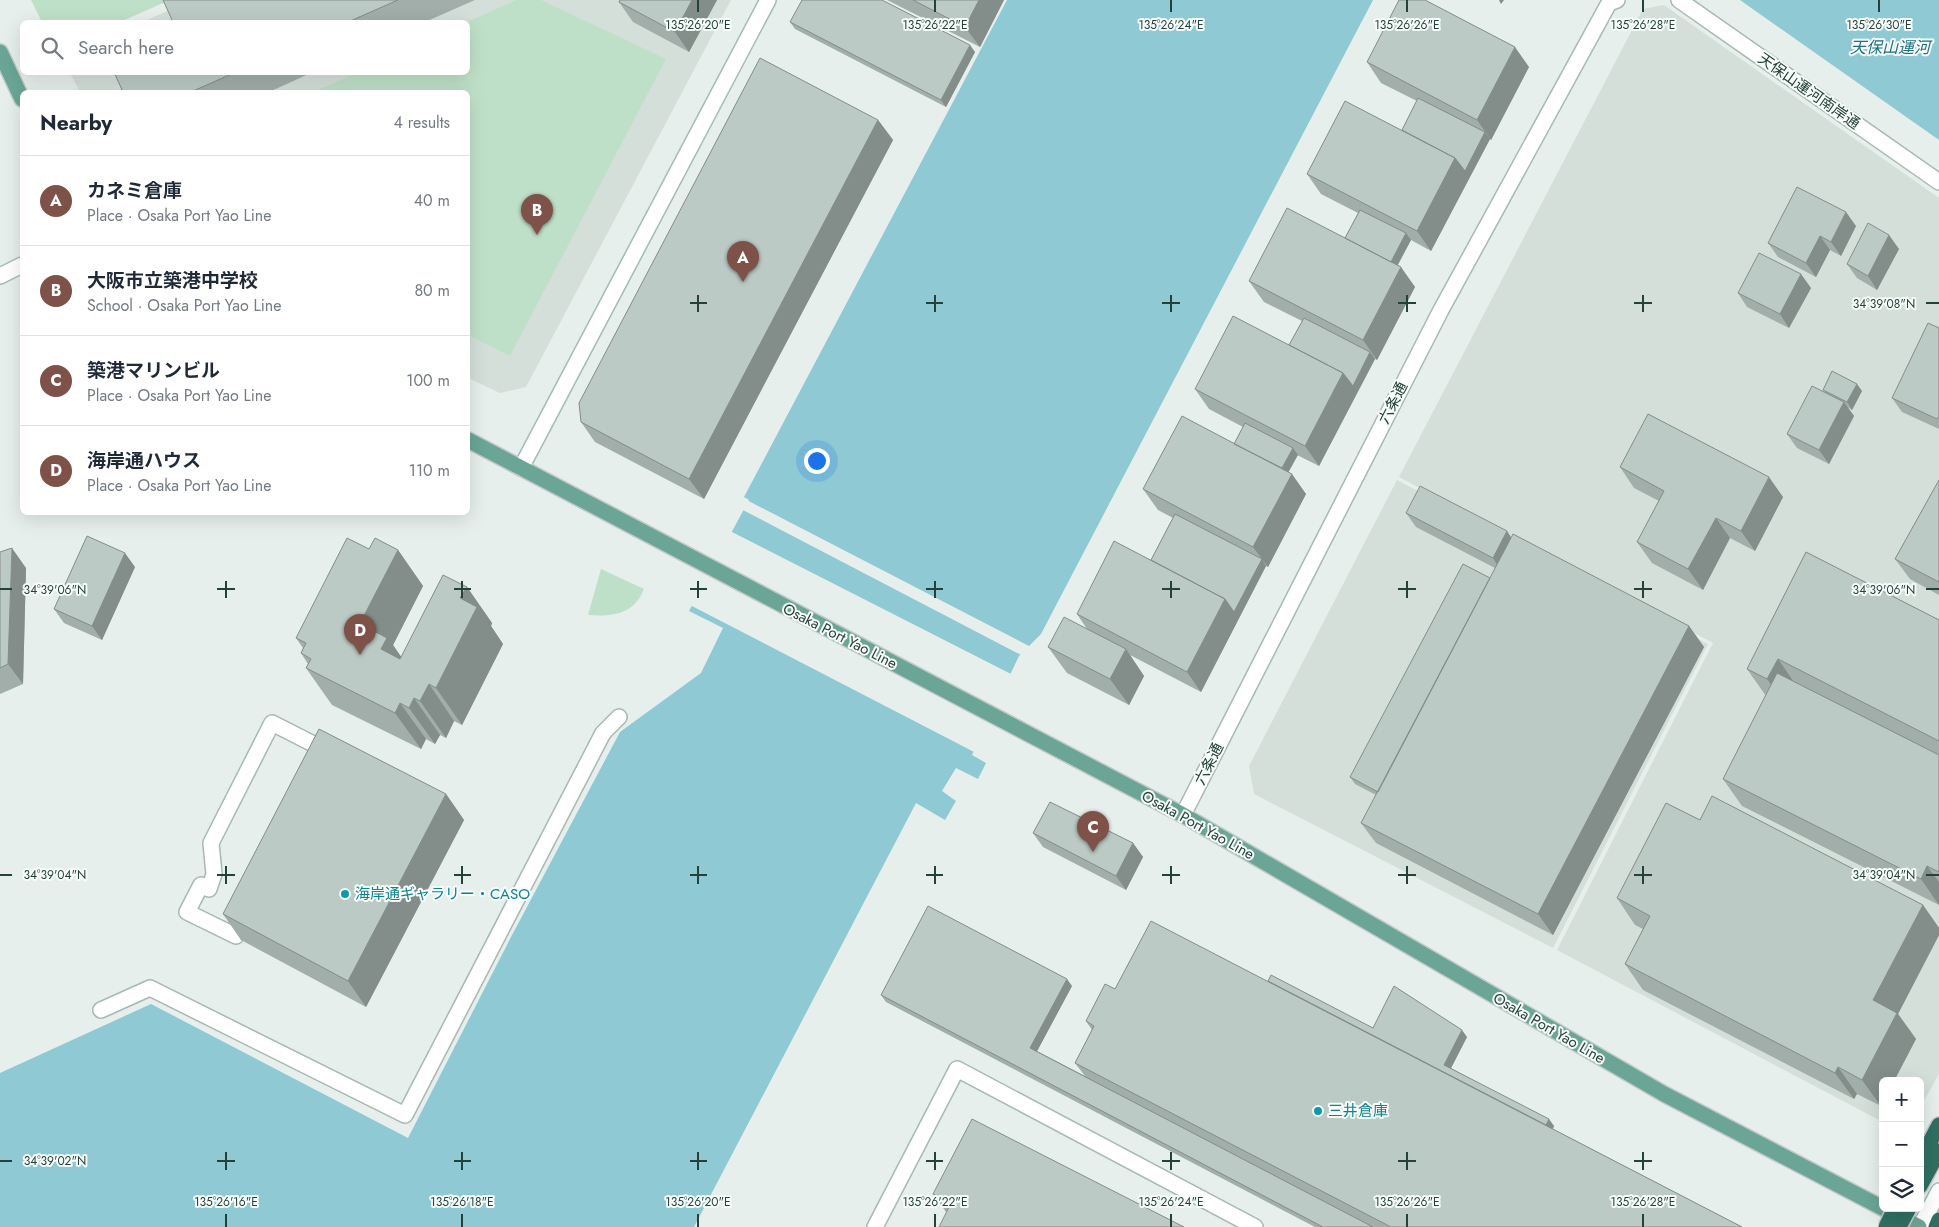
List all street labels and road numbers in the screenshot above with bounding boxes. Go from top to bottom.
street label: 天保山運河南岸通 [1754,48,1864,134]
street label: 六条通 [1373,378,1413,428]
street label: Osaka Port Yao Line [779,598,901,674]
street label: 六条通 [1189,739,1229,789]
street label: Osaka Port Yao Line [1138,785,1259,865]
street label: Osaka Port Yao Line [1489,987,1609,1069]

